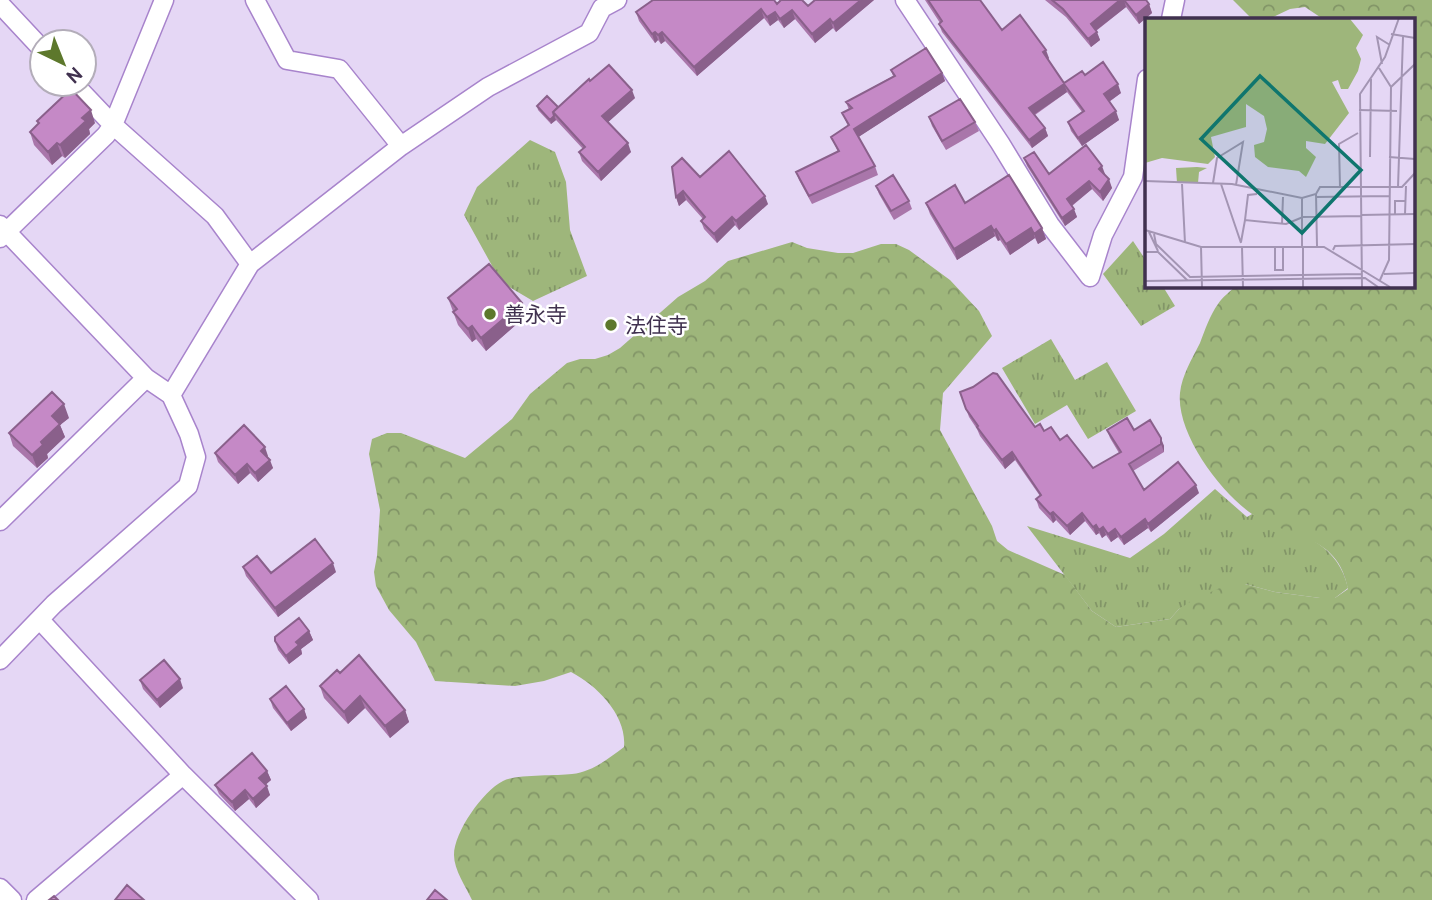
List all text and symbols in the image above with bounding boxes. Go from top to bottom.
inset map [1145,18,1414,287]
north arrow [28,28,98,98]
text: N [61,62,87,88]
place label: 善永寺 [504,302,567,327]
marker: 善永寺 [482,306,498,322]
place label: 法住寺 [625,313,688,338]
marker: 法住寺 [603,317,619,333]

